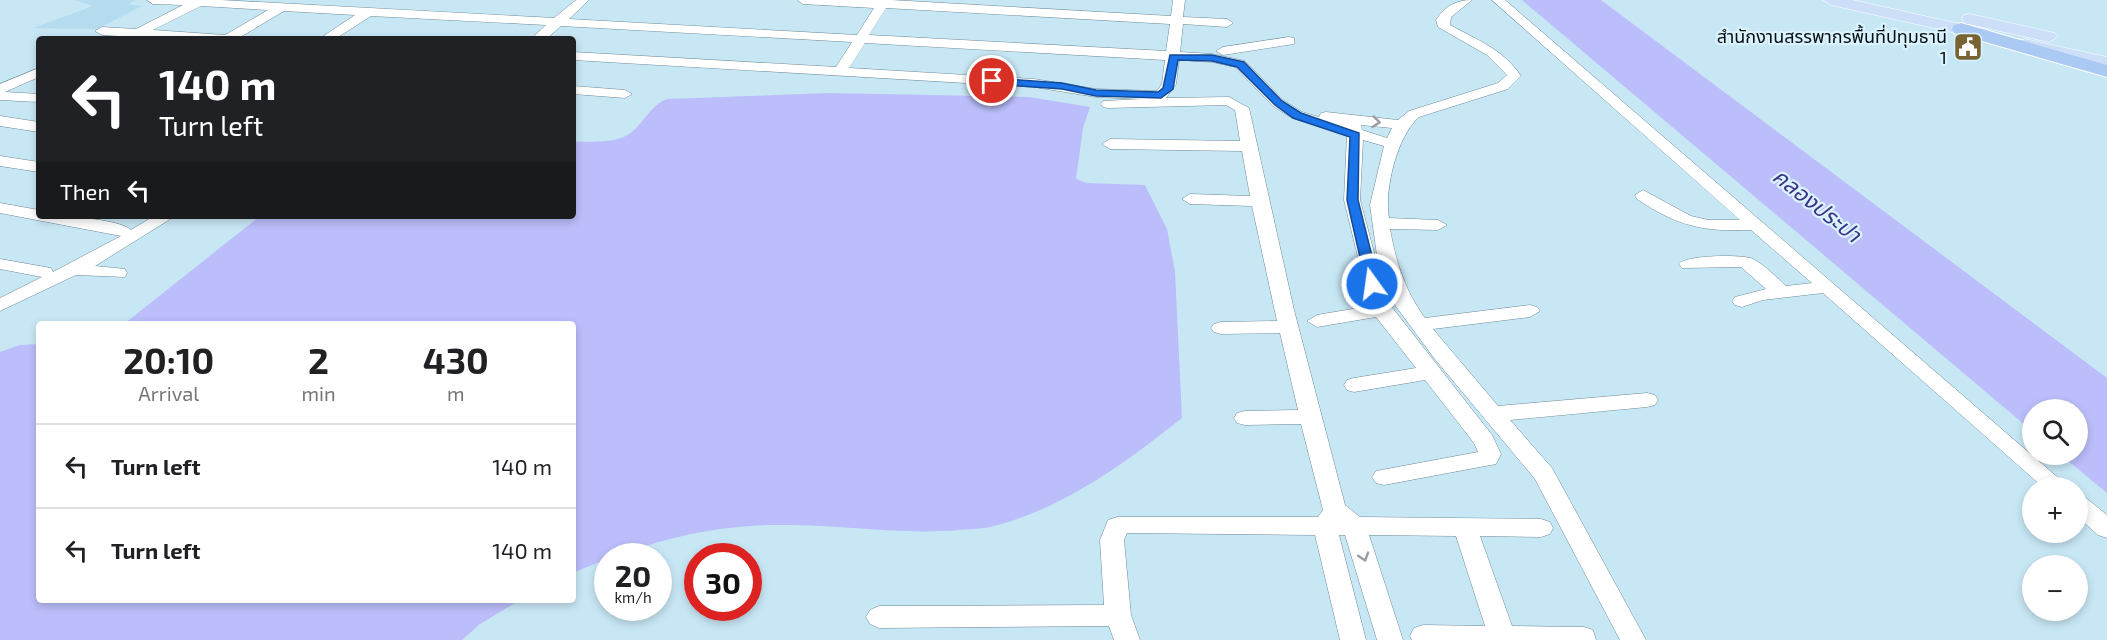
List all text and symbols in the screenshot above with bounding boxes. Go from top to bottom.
place label: สำนักงานสรรพากรพื้นที่ปทุมธานี 1 [1717,24,1947,68]
public building icon: สำนักงานสรรพากรพื้นที่ปทุมธานี 1 [1952,31,1984,63]
pin [966,55,1017,106]
text: 140 m [159,58,276,108]
icon: left [60,60,138,138]
icon: arrive [975,64,1008,97]
text: Turn left [159,109,263,141]
one-way arrow [1372,115,1381,128]
water label: คลองประปา [1769,162,1868,247]
icon: left [122,174,155,207]
text: Then [60,178,110,204]
position arrow [1340,252,1404,316]
text: 20:10 [123,338,214,381]
text: 2 [308,338,329,381]
text: 430 [423,338,489,381]
text: Arrival [138,381,199,405]
text: min [301,381,336,405]
text: m [447,381,465,405]
map controls [2022,399,2088,621]
button: search [2022,399,2088,465]
icon: left [60,450,93,483]
text: Turn left [111,453,200,479]
text: 140 m [492,453,552,479]
button: + [2022,477,2088,543]
icon: left [60,534,93,567]
text: Turn left [111,537,200,563]
text: 140 m [492,537,552,563]
speed limit sign: 30 [684,543,762,621]
one-way arrow [1357,551,1369,562]
button: − [2022,555,2088,621]
text: 20 [615,557,651,593]
text: km/h [614,588,652,606]

